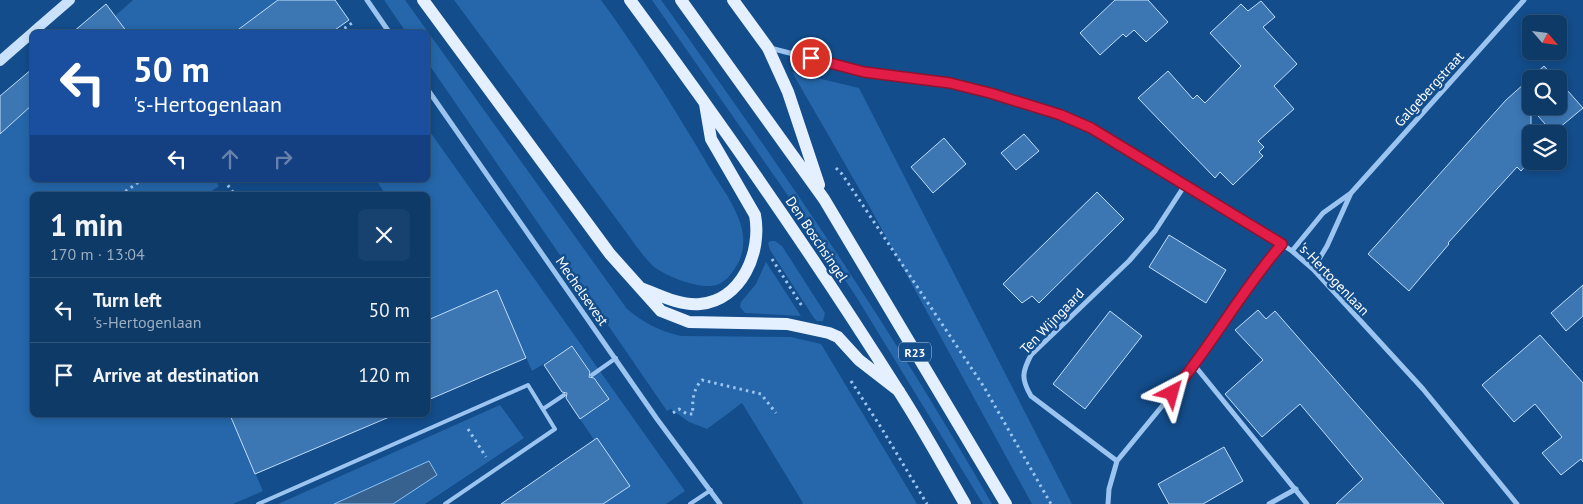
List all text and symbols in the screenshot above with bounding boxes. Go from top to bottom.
north arrow [1522,15,1568,60]
map controls [1522,15,1567,170]
pin [790,37,832,79]
icon: arrive [797,44,825,72]
text: 50 m [133,46,210,92]
street label: Galgebergstraat [1390,47,1468,130]
icon: left [50,50,115,115]
button: search [1522,70,1567,115]
text: 's-Hertogenlaan [133,90,282,118]
button: layers [1522,125,1567,170]
icon: left [163,145,191,173]
icon: ahead [216,145,244,173]
icon: right [269,145,297,173]
street label: Den Boschsingel [782,193,852,285]
text: 1 min [50,205,123,244]
button: close [358,209,410,261]
street label: 's-Hertogenlaan [1295,239,1373,319]
text: 170 m · 13:04 [50,244,145,264]
street label: Mechelsevest [552,253,613,329]
street label: Ten Wijngaard [1016,284,1088,358]
text: Turn left [93,288,162,312]
icon: left [50,296,78,324]
text: 50 m [369,298,410,322]
text: 's-Hertogenlaan [93,312,201,332]
road number: R23 [899,342,931,362]
icon: arrive [50,361,78,389]
text: Arrive at destination [93,363,259,387]
text: 120 m [358,363,410,387]
position arrow [1145,366,1197,418]

